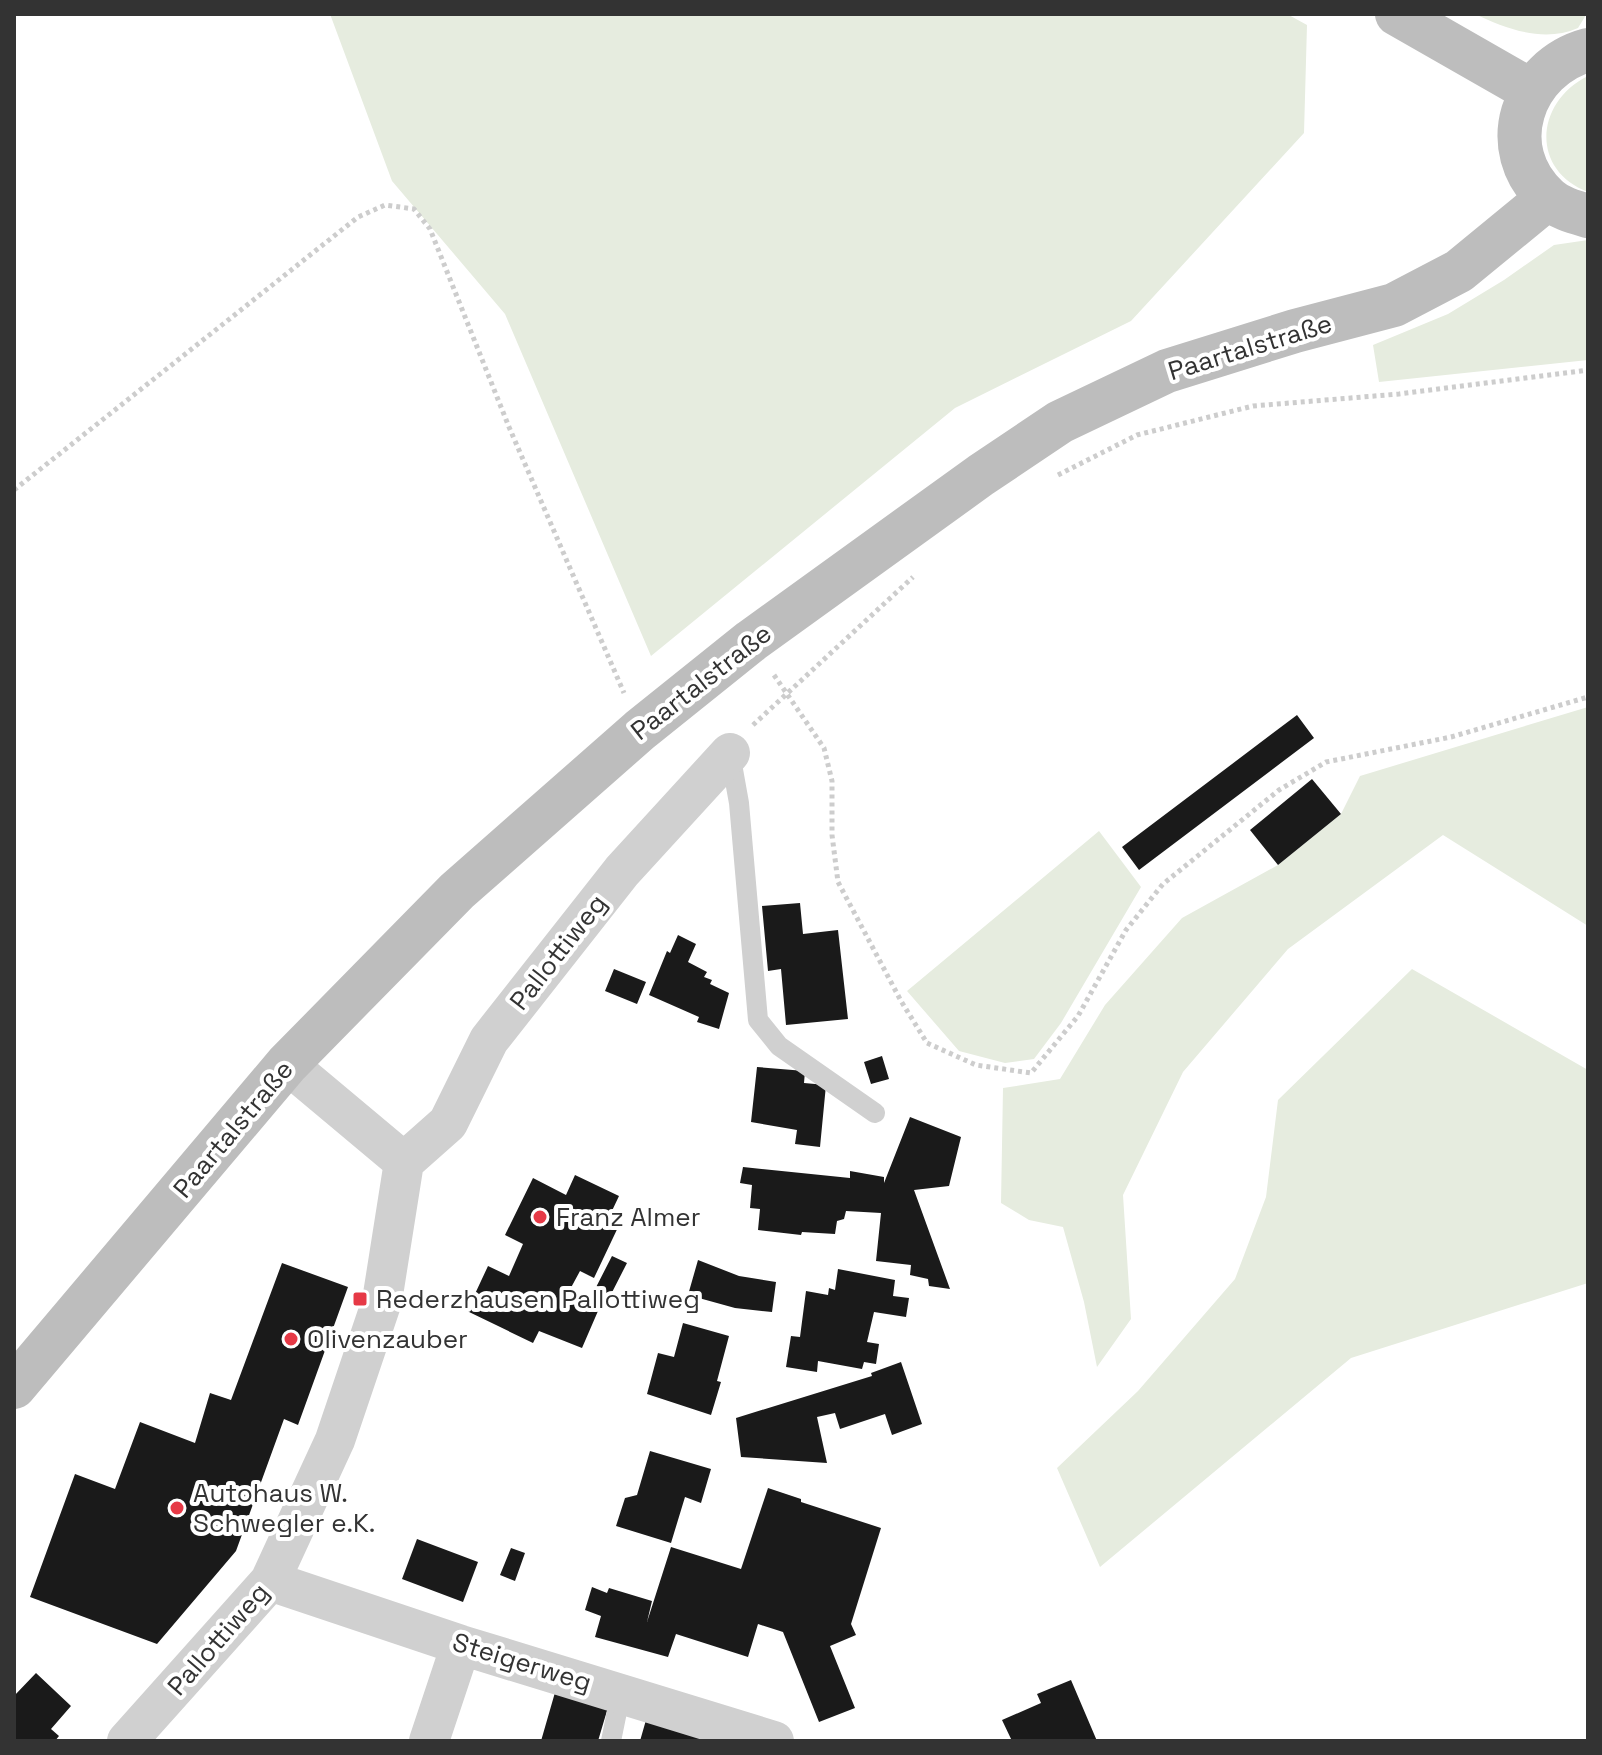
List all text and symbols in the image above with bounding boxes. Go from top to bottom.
street label: Paartalstraße [1164,306,1336,388]
street label: Paartalstraße [624,616,778,748]
street label: Pallottiweg [502,887,614,1017]
street label: Paartalstraße [165,1053,301,1205]
place label: Franz Almer [556,1200,700,1234]
marker: Franz Almer [531,1208,549,1226]
place label: Rederzhausen Pallottiweg [376,1282,700,1316]
marker: Rederzhausen Pallottiweg [351,1290,369,1308]
place label: Olivenzauber [307,1322,468,1356]
marker: Olivenzauber [282,1330,300,1348]
place label: Autohaus W. Schwegler e.K. [193,1476,375,1540]
marker: Autohaus W. Schwegler e.K. [168,1499,186,1517]
street label: Pallottiweg [160,1576,276,1702]
street label: Steigerweg [448,1625,596,1699]

